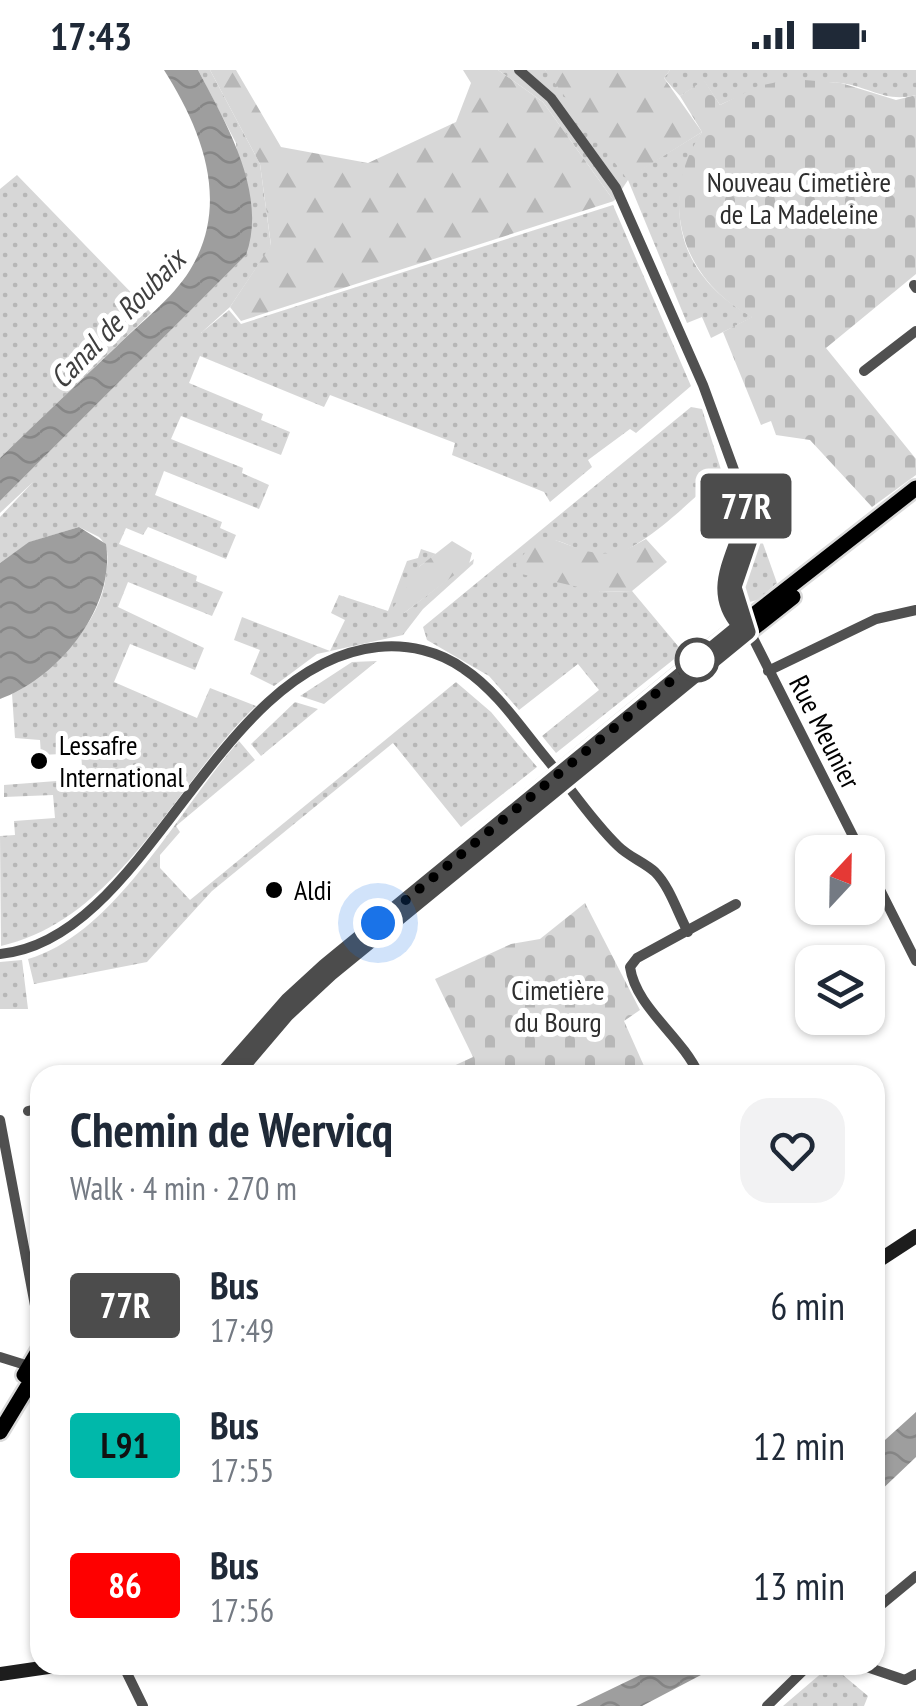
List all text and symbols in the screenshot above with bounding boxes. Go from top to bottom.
text: 17:43 [50,11,132,60]
park label: Nouveau Cimetière de La Madeleine [707,163,891,232]
water label: Canal de Roubaix [41,238,196,396]
line badge: 77R [688,474,804,538]
text: 77R [720,483,772,529]
unlabelled marker [676,639,718,681]
street label: Rue Meunier [781,669,870,795]
place label: Lessafre International [59,726,184,795]
marker: Lessafre International [28,750,50,772]
north arrow [795,835,885,925]
map controls [795,835,885,1035]
place label: Aldi [294,871,332,908]
marker: Aldi [263,879,285,901]
your location [353,898,403,948]
button: layers [795,945,885,1035]
park label: Cimetière du Bourg [511,971,605,1040]
text: Chemin de Wervicq [70,1098,393,1160]
button: heart [740,1098,845,1203]
text: Walk · 4 min · 270 m [70,1167,297,1209]
text: Bus [210,1260,259,1309]
text: 6 min [770,1281,845,1330]
text: 77R [99,1282,151,1328]
text: 17:49 [210,1309,274,1351]
text: Bus [210,1400,259,1449]
text: 12 min [753,1421,845,1470]
text: L91 [101,1422,149,1468]
text: 17:55 [210,1449,274,1491]
text: Bus [210,1540,259,1589]
text: 13 min [753,1561,845,1610]
text: 86 [108,1562,142,1608]
text: 17:56 [210,1589,274,1631]

